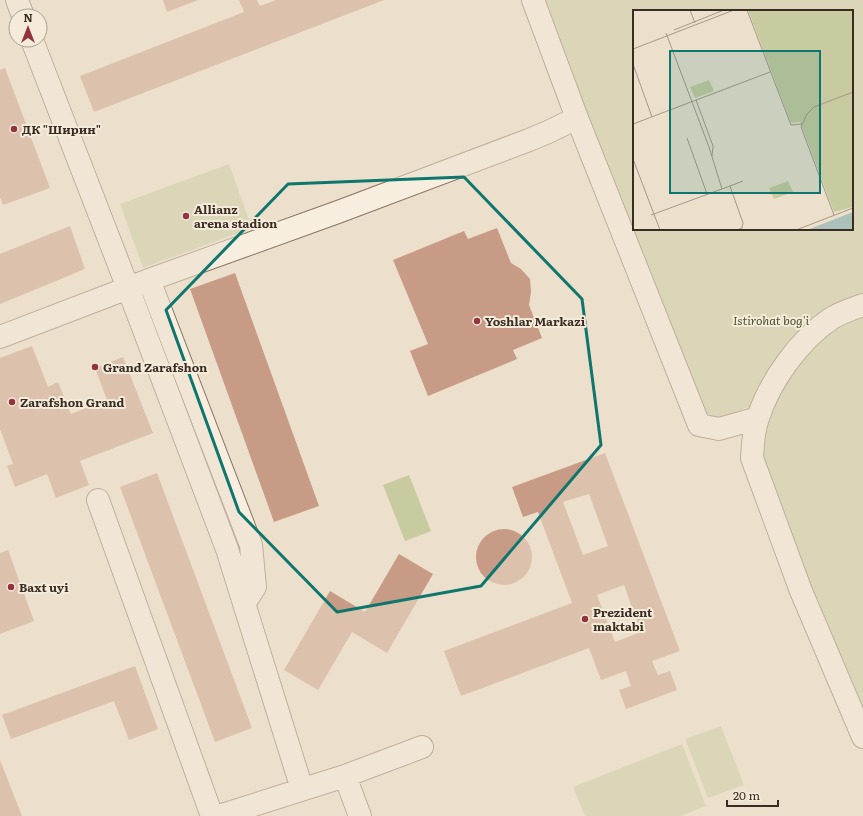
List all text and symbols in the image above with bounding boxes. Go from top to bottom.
north arrow [8,8,48,48]
text: N [23,9,33,25]
inset map [633,10,853,230]
place label: ДК "Ширин" [22,120,101,138]
marker: ДК "Ширин" [9,124,19,134]
place label: Allianz arena stadion [194,200,278,232]
marker: Allianz arena stadion [181,211,191,221]
park label: Istirohat bog'i [733,311,809,329]
place label: Yoshlar Markazi [485,312,586,330]
marker: Yoshlar Markazi [472,316,482,326]
place label: Grand Zarafshon [103,358,208,376]
marker: Grand Zarafshon [90,362,100,372]
place label: Zarafshon Grand [20,393,124,411]
marker: Zarafshon Grand [7,397,17,407]
place label: Baxt uyi [19,578,69,596]
marker: Baxt uyi [6,582,16,592]
place label: Prezident maktabi [593,603,653,635]
marker: Prezident maktabi [580,614,590,624]
scale bar [727,782,778,808]
text: 20 m [733,786,760,804]

